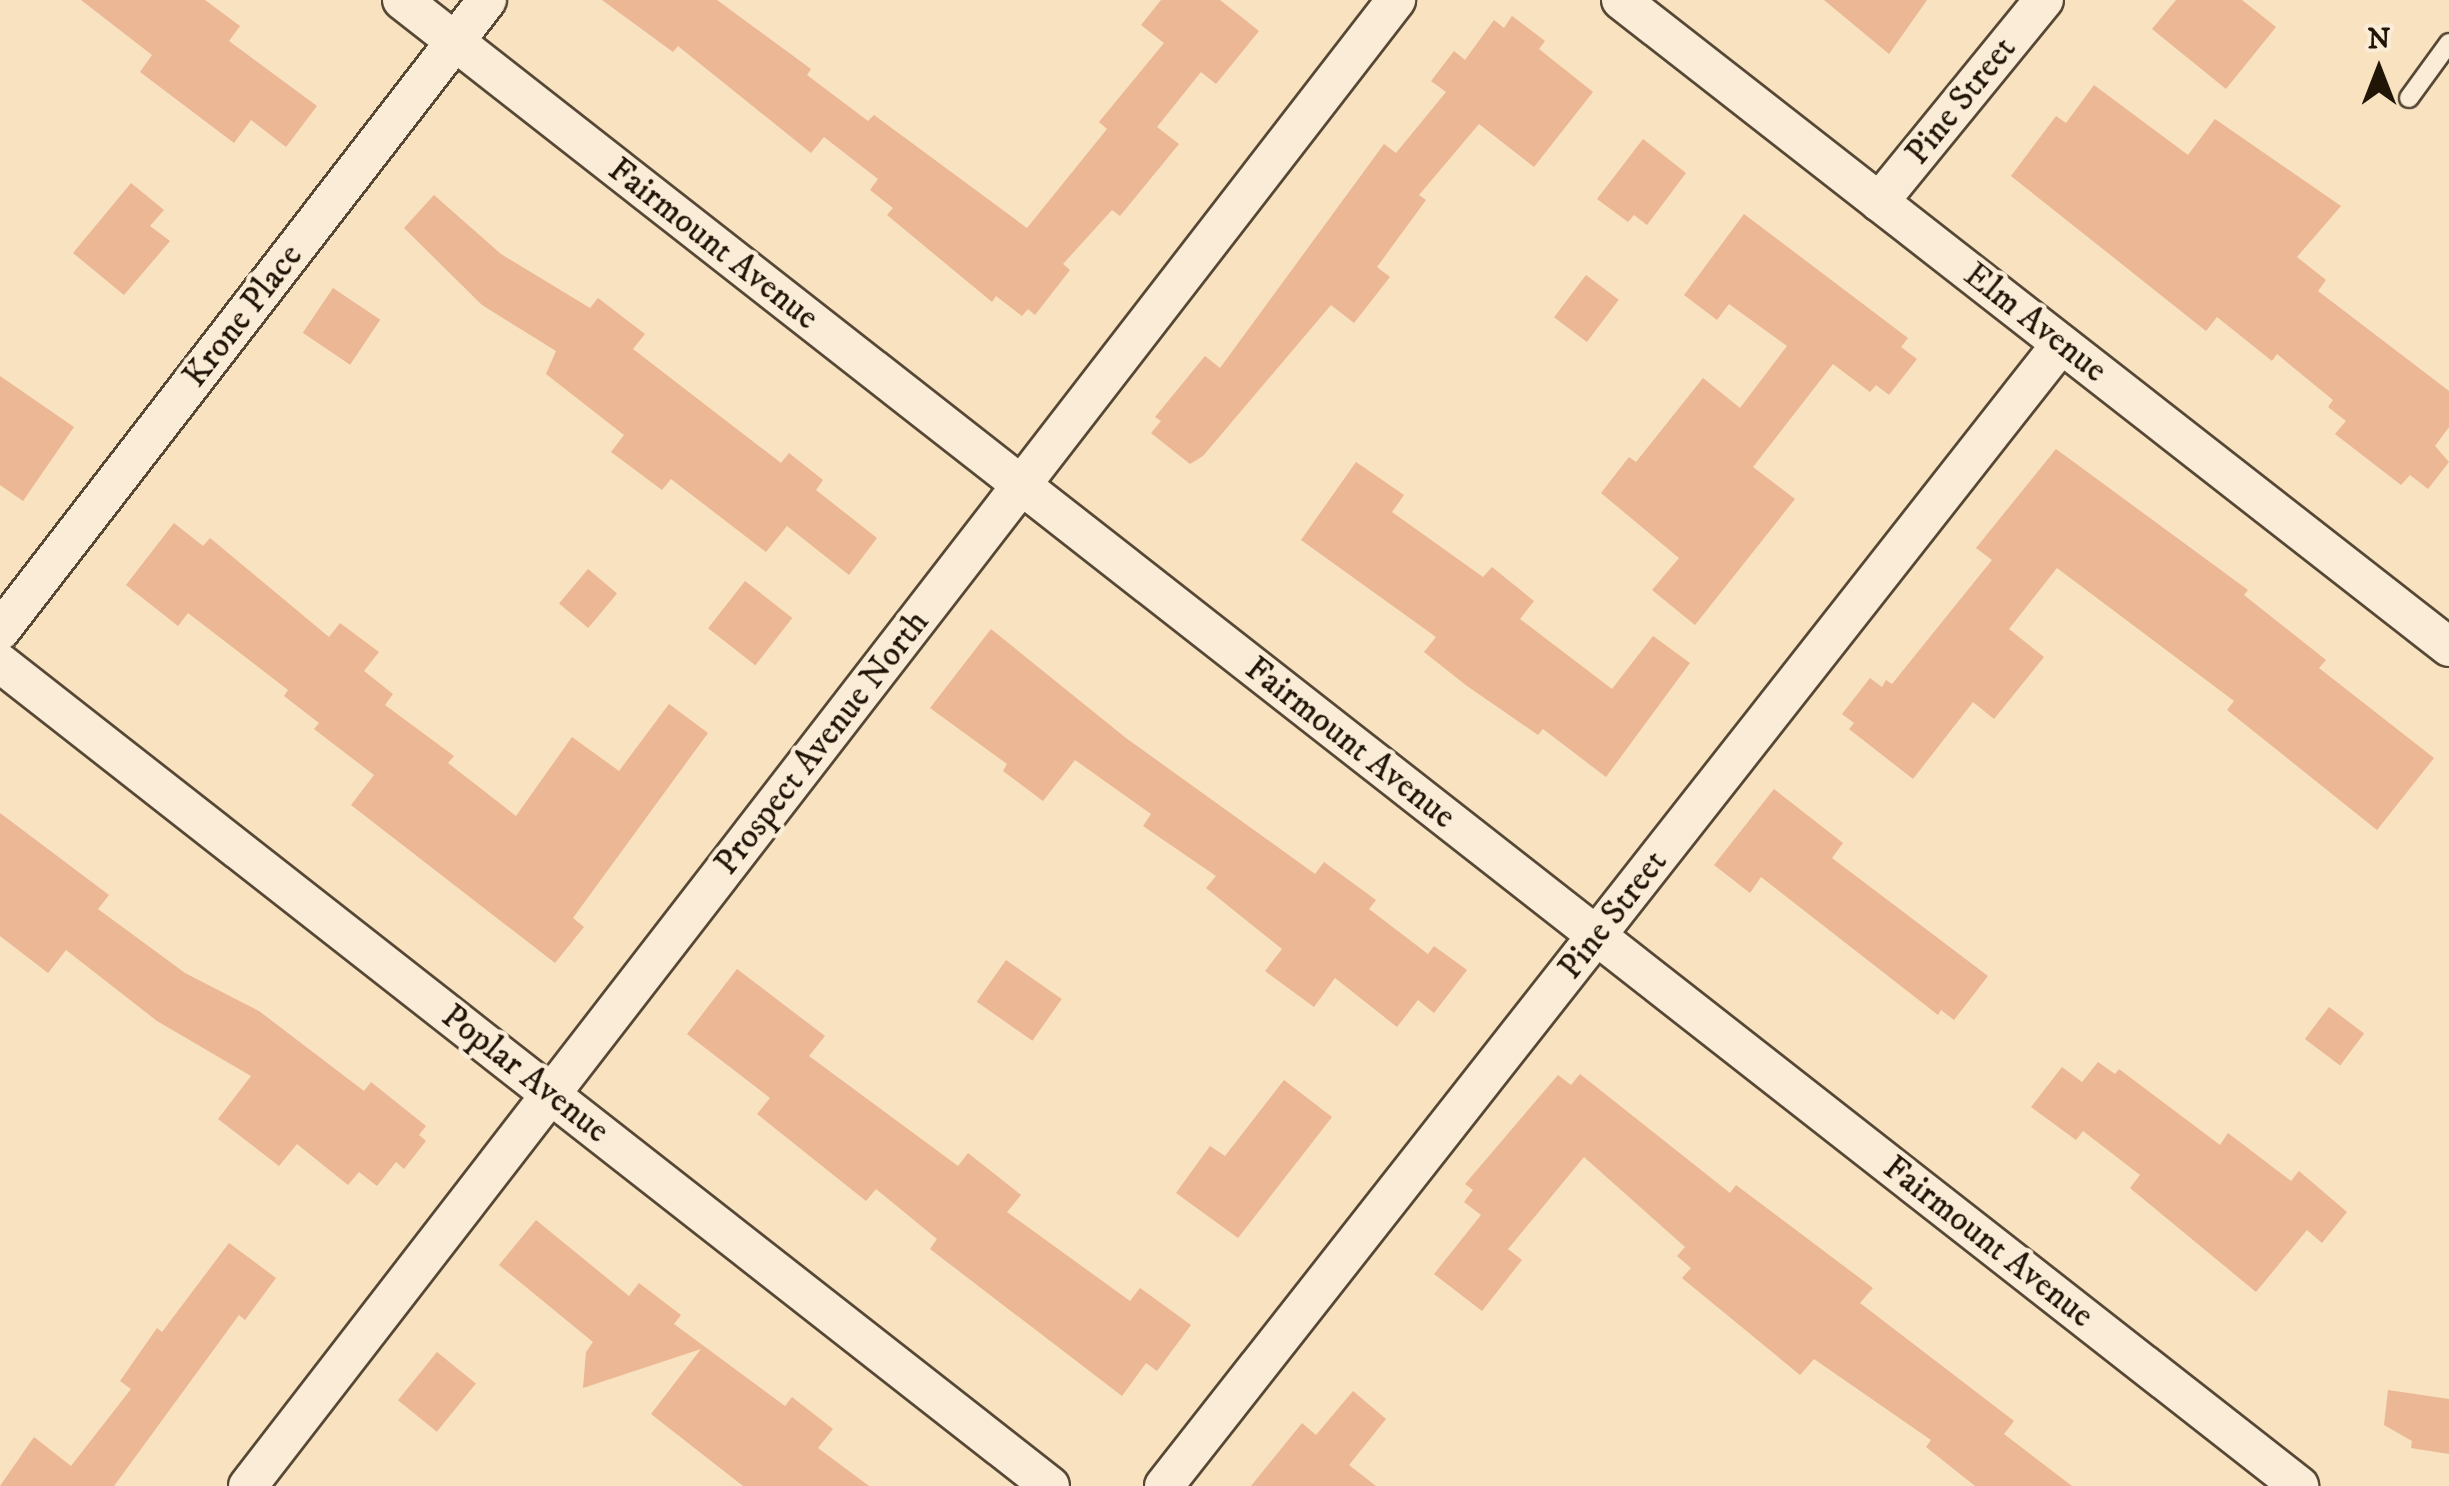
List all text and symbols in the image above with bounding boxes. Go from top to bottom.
north arrow [2329,20,2429,120]
text: N [2368,22,2390,57]
street label: Pine Street [1897,29,2025,173]
street label: Fairmount Avenue [600,149,826,339]
street label: Krone Place [174,236,312,396]
street label: Elm Avenue [1955,254,2115,392]
street label: Prospect Avenue North [706,602,938,884]
street label: Fairmount Avenue [1237,648,1463,838]
street label: Pine Street [1550,842,1676,988]
street label: Poplar Avenue [433,996,617,1152]
street label: Fairmount Avenue [1875,1147,2101,1337]

